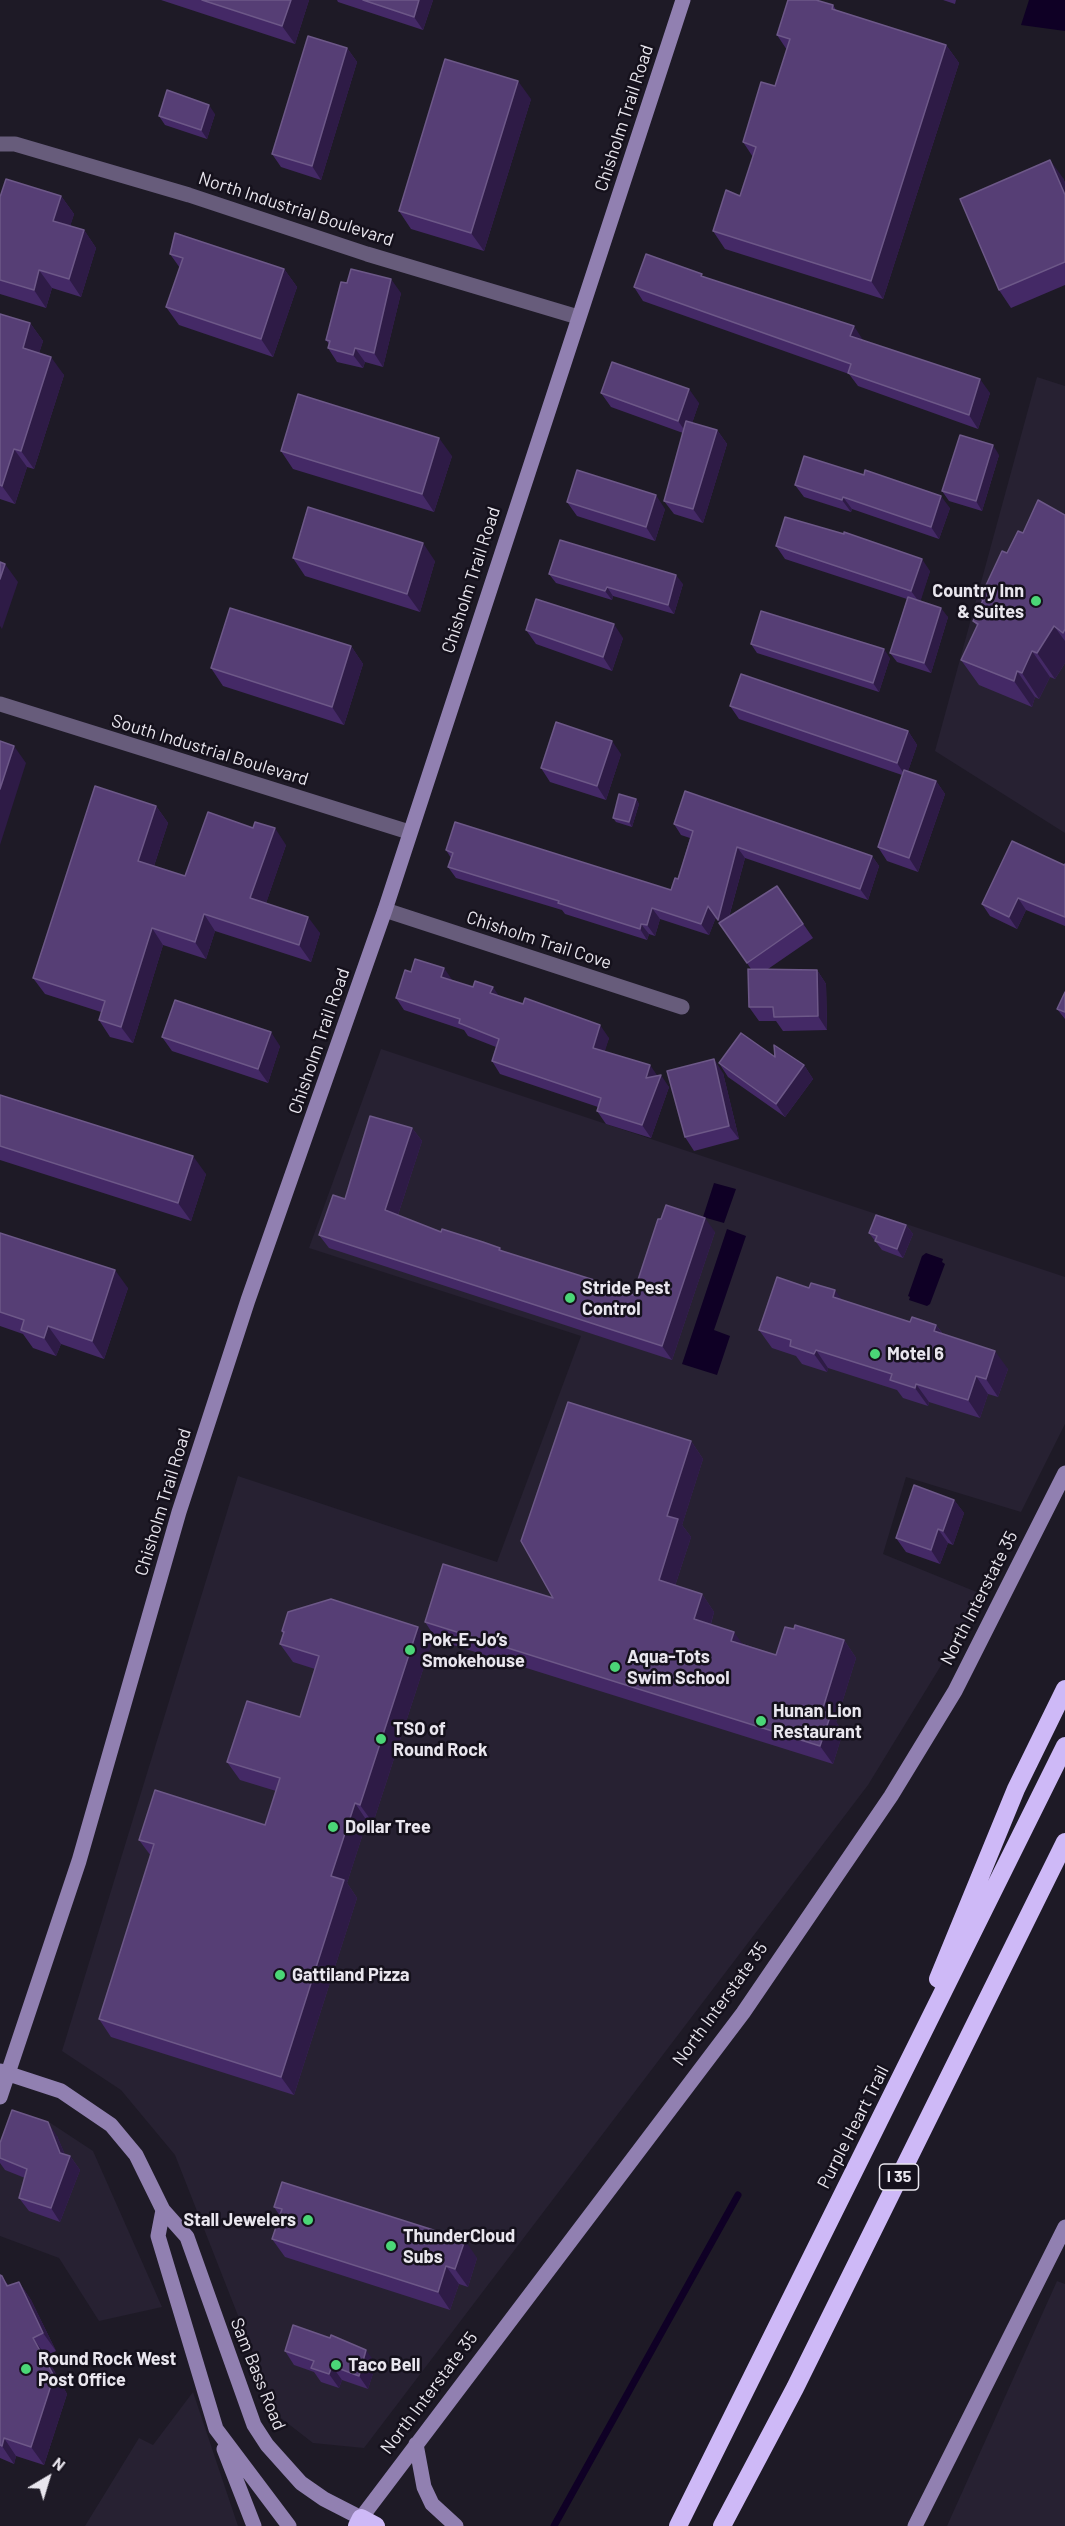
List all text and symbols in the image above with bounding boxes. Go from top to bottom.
street label: Chisholm Trail Road [590,42,658,194]
street label: North Industrial Boulevard [196,167,396,251]
street label: Chisholm Trail Road [437,504,505,656]
place label: Country Inn & Suites [932,580,1024,622]
marker: Country Inn & Suites [1029,594,1043,608]
street label: South Industrial Boulevard [109,710,311,790]
street label: Chisholm Trail Cove [464,906,614,974]
street label: Chisholm Trail Road [284,965,354,1117]
place label: Stride Pest Control [582,1277,670,1320]
marker: Stride Pest Control [563,1291,577,1305]
place label: Motel 6 [887,1343,944,1365]
marker: Motel 6 [868,1347,882,1361]
street label: Chisholm Trail Road [130,1426,196,1578]
street label: North Interstate 35 [936,1527,1022,1669]
place label: Pok-E-Jo’s Smokehouse [422,1629,525,1672]
marker: Pok-E-Jo’s Smokehouse [403,1643,417,1657]
place label: Aqua-Tots Swim School [627,1646,730,1688]
marker: Aqua-Tots Swim School [608,1660,622,1674]
place label: Hunan Lion Restaurant [773,1700,862,1742]
marker: Hunan Lion Restaurant [754,1714,768,1728]
place label: TSO of Round Rock [393,1718,488,1760]
marker: TSO of Round Rock [374,1732,388,1746]
place label: Dollar Tree [345,1816,431,1838]
marker: Dollar Tree [326,1820,340,1834]
street label: North Interstate 35 [668,1938,772,2070]
place label: Gattiland Pizza [292,1964,409,1986]
marker: Gattiland Pizza [273,1968,287,1982]
street label: Purple Heart Trail [813,2062,893,2192]
road number: I 35 [880,2164,918,2190]
place label: Stall Jewelers [183,2209,296,2231]
marker: Stall Jewelers [301,2213,315,2227]
place label: ThunderCloud Subs [403,2225,515,2268]
marker: ThunderCloud Subs [384,2239,398,2253]
street label: Sam Bass Road [226,2315,290,2433]
street label: North Interstate 35 [376,2328,482,2458]
place label: Round Rock West Post Office [38,2348,176,2390]
place label: Taco Bell [348,2354,420,2376]
marker: Taco Bell [329,2358,343,2372]
marker: Round Rock West Post Office [19,2362,33,2376]
north arrow [18,2448,78,2508]
text: N [49,2453,69,2474]

